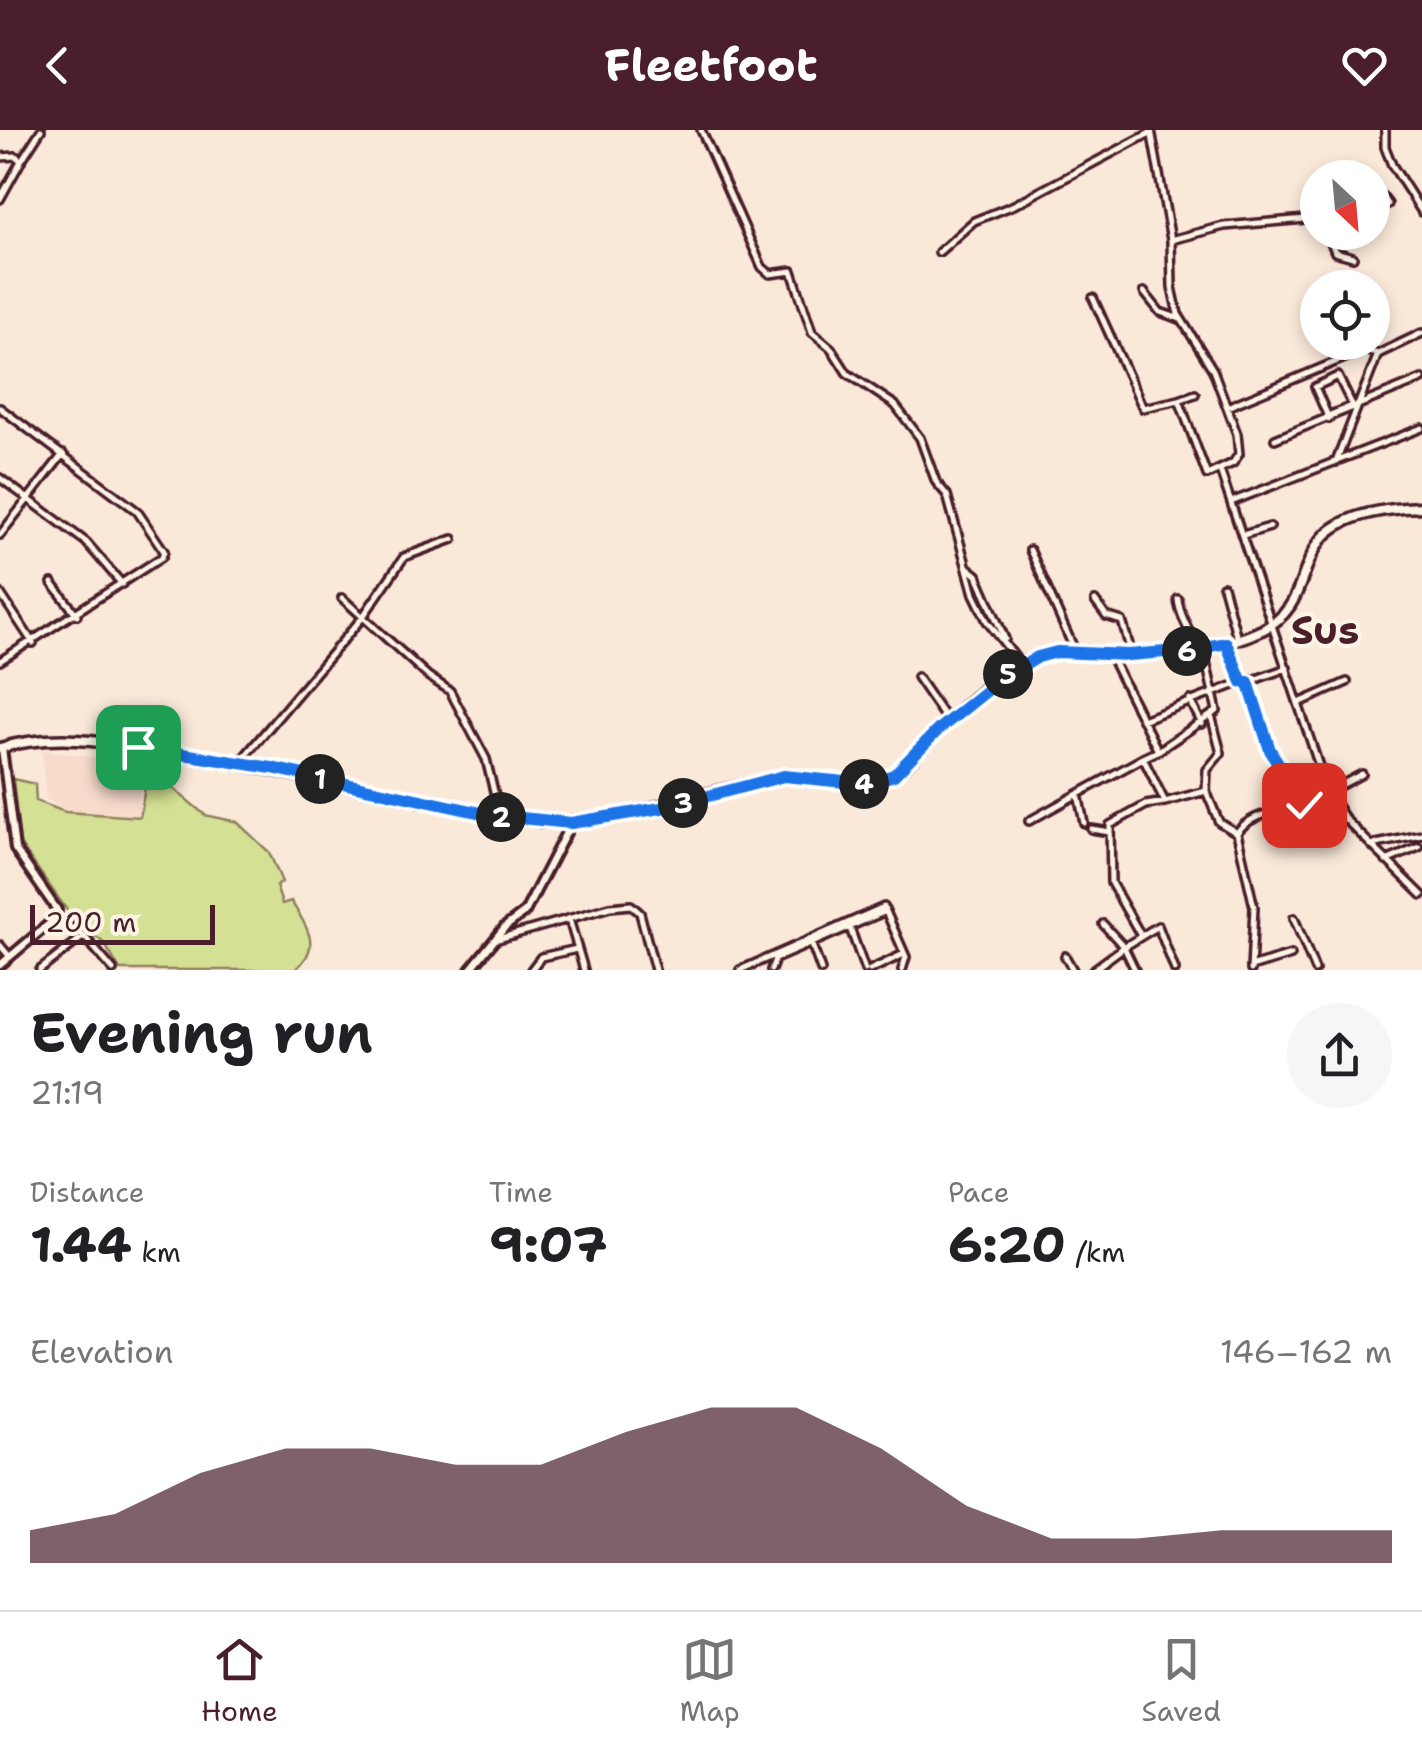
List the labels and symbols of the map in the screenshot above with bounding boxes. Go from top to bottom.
north arrow [1300,160,1390,250]
district label: Sus [1291,603,1359,657]
pin: 6 [1162,626,1212,676]
pin: 5 [983,649,1033,699]
pin [96,705,181,790]
pin: 1 [295,754,345,804]
pin: 4 [839,759,889,809]
pin [1262,763,1347,848]
pin: 3 [658,778,708,828]
pin: 2 [476,792,526,842]
scale bar [30,900,215,944]

